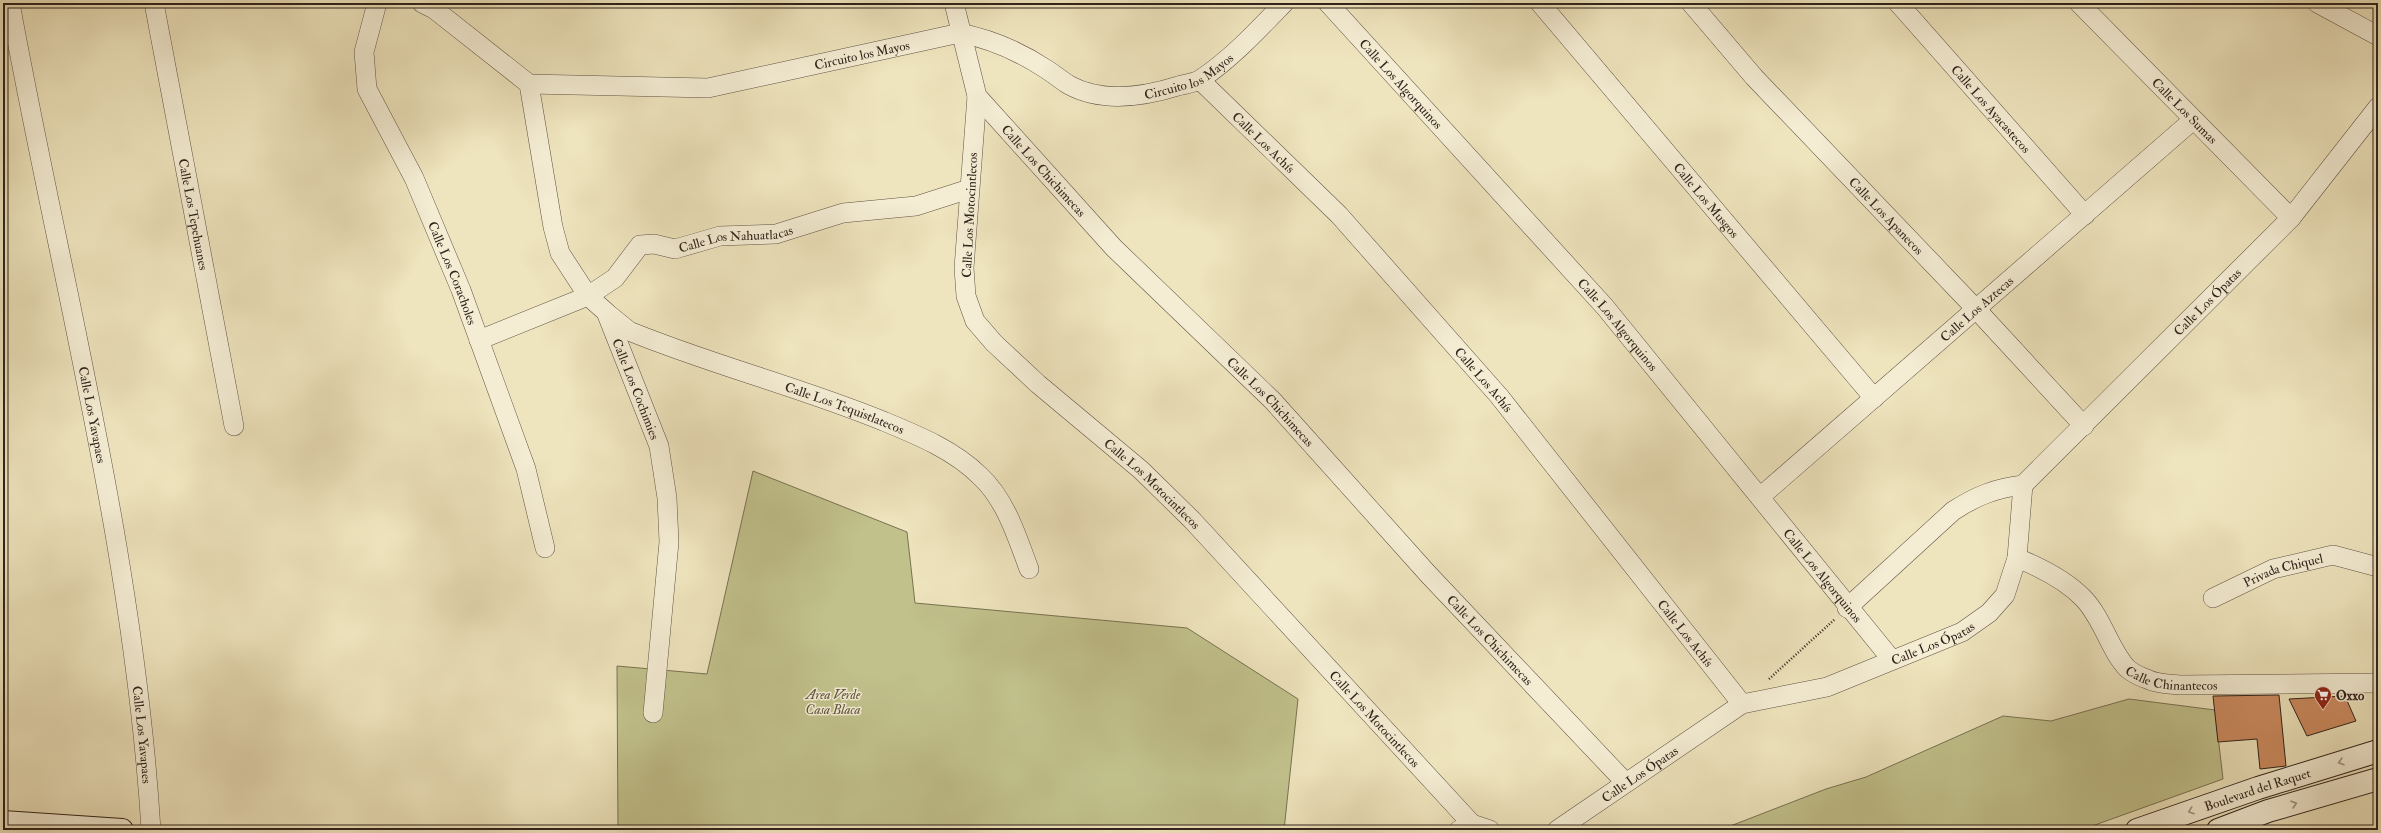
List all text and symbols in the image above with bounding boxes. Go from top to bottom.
street label: Calle Los Algorquinos [1356,36,1446,133]
street label: Circuito los Mayos [813,37,912,74]
street label: Circuito los Mayos [1143,50,1237,103]
street label: Calle Los Ayacastecos [1947,62,2034,157]
street label: Calle Los Sumas [2148,75,2221,148]
street label: Calle Los Achís [1229,109,1298,177]
street label: Calle Los Chichimecas [998,122,1089,221]
street label: Calle Los Motocintlecos [959,151,981,278]
street label: Calle Los Tepehuanes [175,157,211,272]
street label: Calle Los Musgos [1670,160,1742,242]
street label: Calle Los Apanecos [1845,174,1927,259]
street label: Calle Los Coracholes [424,219,480,328]
street label: Calle Los Nahuatlacas [677,222,796,257]
street label: Calle Los Ópatas [2171,265,2245,339]
street label: Calle Los Aztecas [1937,273,2017,346]
street label: Calle Los Algorquinos [1574,275,1661,375]
street label: Calle Los Cochimies [608,336,663,443]
street label: Calle Los Achís [1451,344,1516,416]
street label: Calle Los Chichimecas [1223,354,1317,451]
street label: Calle Los Yavapaes [74,365,109,465]
street label: Calle Los Tequistlatecos [783,379,907,438]
street label: Calle Los Motocintlecos [1100,435,1204,533]
street label: Calle Los Algorquinos [1779,526,1866,626]
street label: Privada Chiquel [2241,550,2325,591]
street label: Calle Los Chichimecas [1443,592,1537,689]
street label: Calle Los Achís [1654,597,1717,671]
street label: Calle Los Ópatas [1889,618,1979,669]
street label: Calle Chinantecos [2122,663,2218,694]
street label: Calle Los Motocintlecos [1326,668,1423,771]
street label: Calle Los Yavapaes [129,685,155,785]
supermarket icon: Oxxo [2313,685,2333,710]
park label: Area Verde Casa Blaca [804,687,861,718]
place label: Oxxo [2336,688,2365,704]
street label: Calle Los Ópatas [1599,743,1682,806]
one-way arrow [2337,758,2344,766]
street label: Boulevard del Raquet [2202,765,2313,815]
one-way arrow [2291,800,2298,809]
one-way arrow [2187,807,2194,815]

